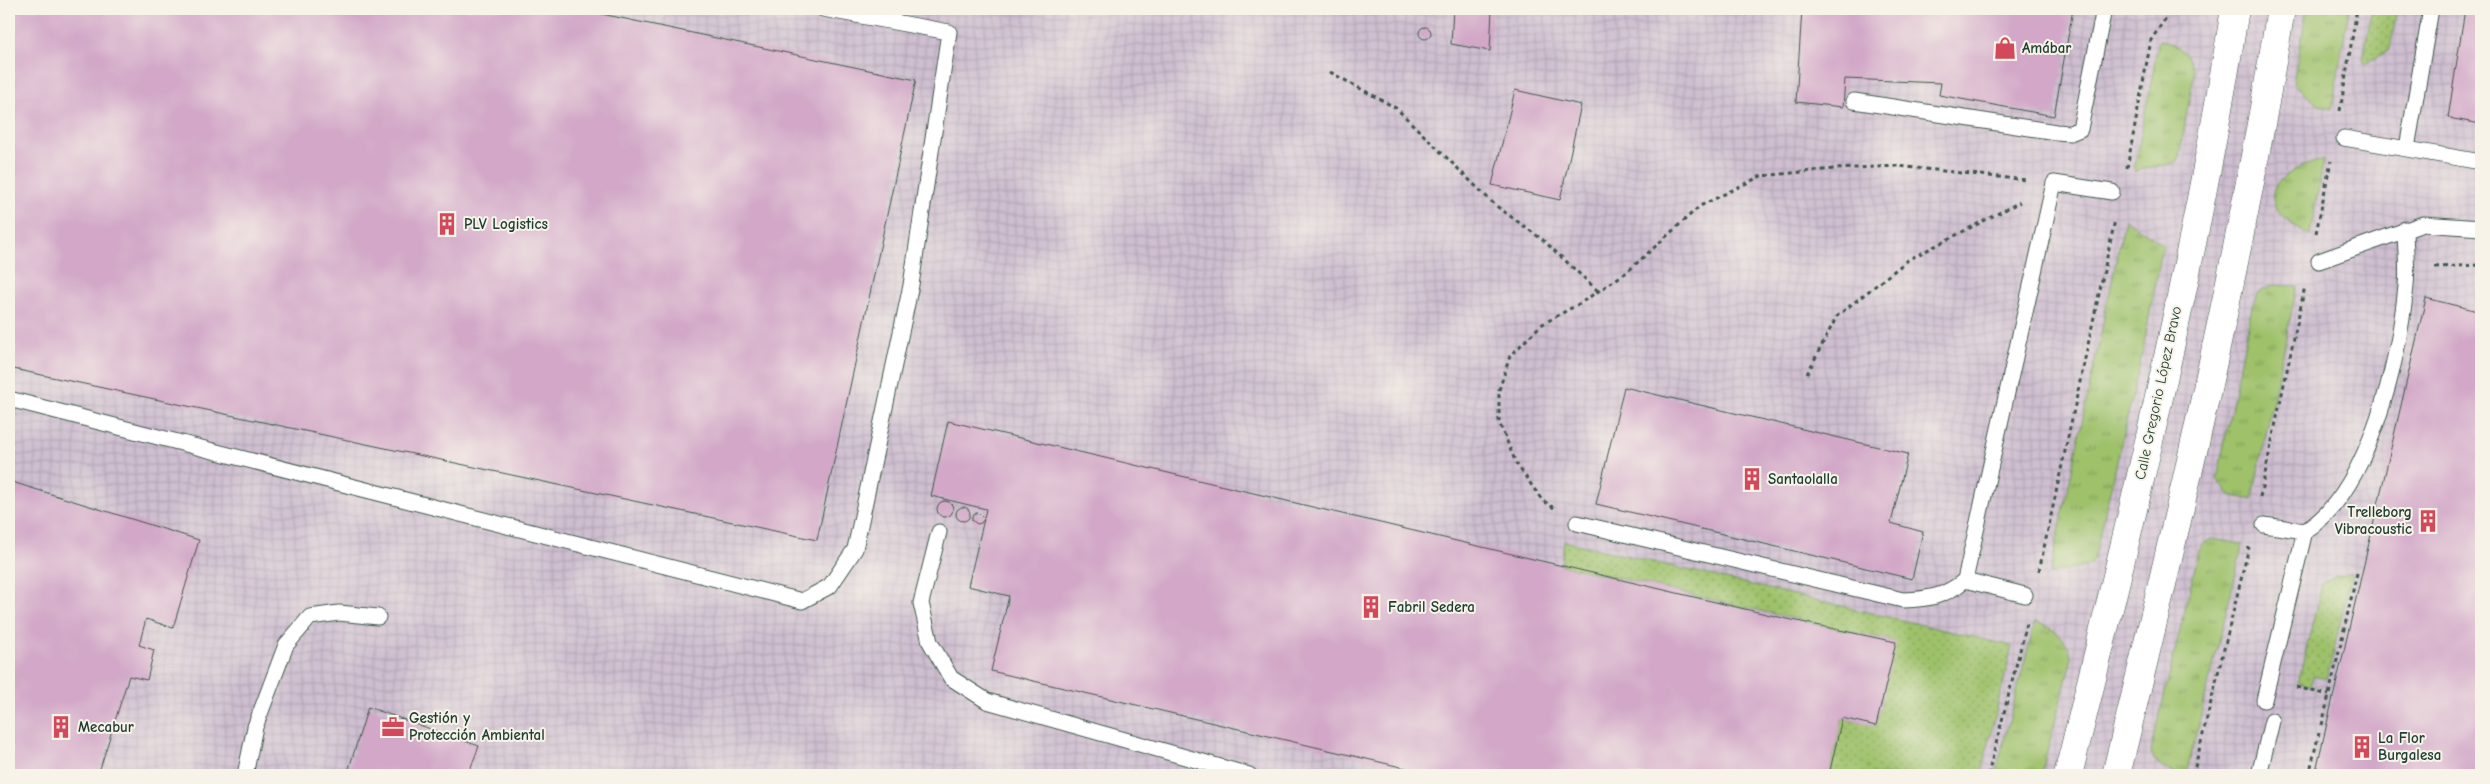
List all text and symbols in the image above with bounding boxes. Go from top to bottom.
shop icon: Amábar [1992,35,2018,61]
place label: Amábar [2022,39,2071,57]
building icon: PLV Logistics [434,211,460,237]
place label: PLV Logistics [464,215,548,233]
street label: Calle Gregorio López Bravo [2131,305,2185,481]
building icon: Santaolalla [1739,466,1765,492]
place label: Santaolalla [1768,470,1838,488]
place label: Trelleborg Vibracoustic [2335,503,2412,538]
building icon: Trelleborg Vibracoustic [2415,508,2441,534]
building icon: Fabril Sedera [1358,594,1384,620]
place label: Fabril Sedera [1388,598,1475,616]
place label: Gestión y Protección Ambiental [409,709,545,744]
building icon: Mecabur [48,714,74,740]
office icon: Gestión y Protección Ambiental [380,714,406,740]
place label: Mecabur [78,718,134,736]
place label: La Flor Burgalesa [2378,729,2441,764]
building icon: La Flor Burgalesa [2349,734,2375,760]

